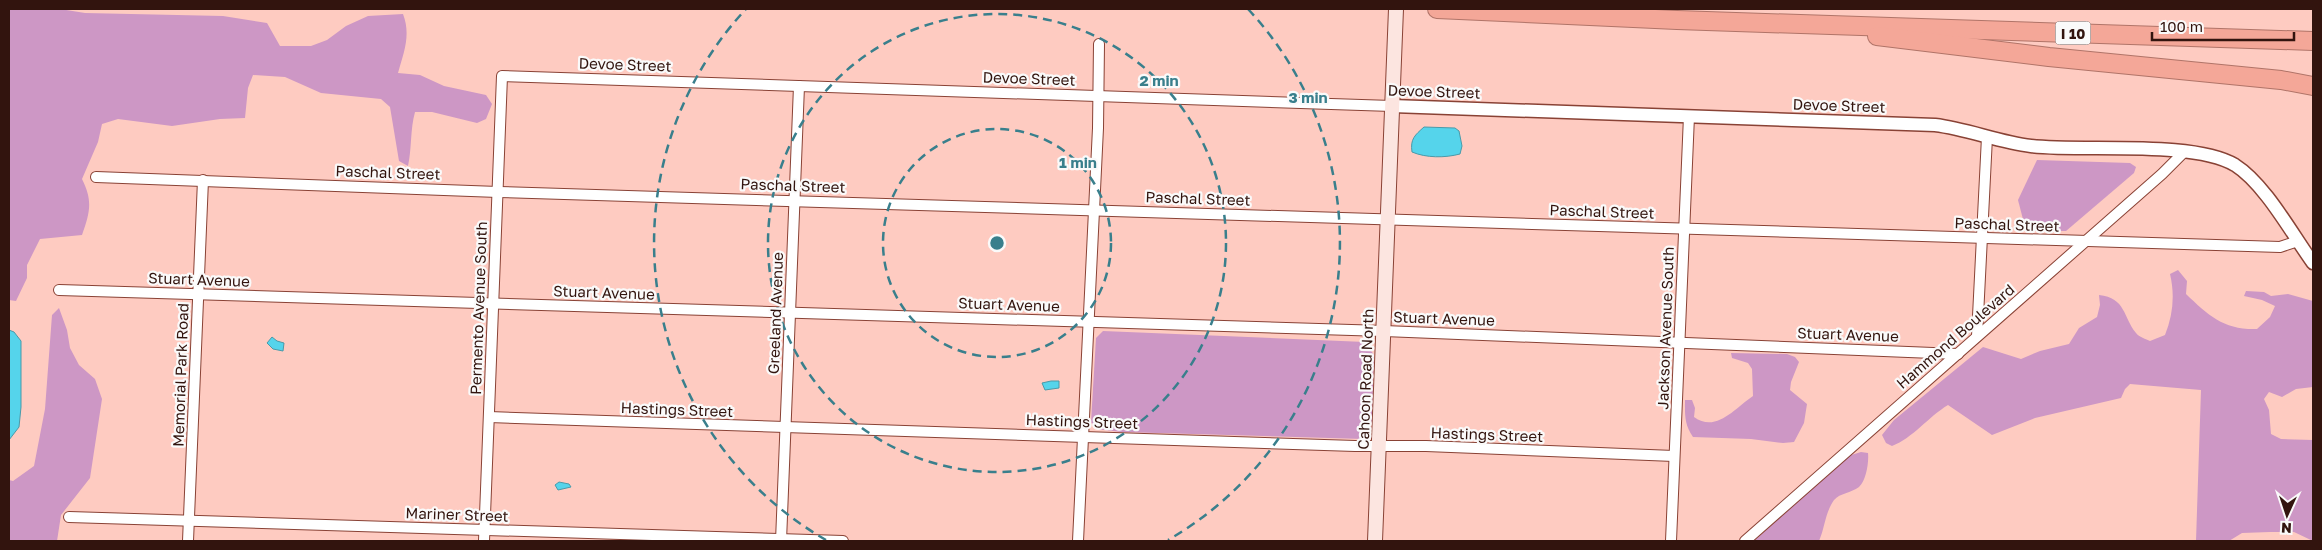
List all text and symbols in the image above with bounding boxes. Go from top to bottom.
scale bar [2152,10,2294,42]
text: 100 m [2160,17,2203,35]
road number: I 10 [2056,22,2090,44]
street label: Devoe Street [578,53,672,75]
street label: Devoe Street [982,67,1076,89]
text: 2 min [1139,71,1179,89]
street label: Devoe Street [1387,80,1481,102]
text: 3 min [1288,88,1328,106]
street label: Devoe Street [1792,94,1886,116]
text: 1 min [1059,153,1097,171]
street label: Paschal Street [335,161,441,183]
street label: Paschal Street [740,174,846,196]
street label: Paschal Street [1145,187,1251,209]
street label: Paschal Street [1549,200,1655,222]
street label: Paschal Street [1954,213,2060,235]
street label: Permento Avenue South [466,221,490,395]
centre of rings [988,234,1006,252]
street label: Jackson Avenue South [1653,246,1677,410]
street label: Greeland Avenue [764,251,786,374]
street label: Stuart Avenue [148,268,250,290]
street label: Hammond Boulevard [1892,280,2018,392]
street label: Stuart Avenue [553,281,655,303]
street label: Stuart Avenue [958,293,1060,315]
street label: Memorial Park Road [168,303,192,447]
street label: Stuart Avenue [1393,307,1495,329]
street label: Cahoon Road North [1354,308,1376,450]
street label: Stuart Avenue [1797,323,1899,345]
street label: Hastings Street [621,398,733,420]
street label: Hastings Street [1026,410,1138,432]
street label: Hastings Street [1431,423,1543,445]
north arrow [2262,490,2312,540]
street label: Mariner Street [405,503,509,525]
text: N [2281,520,2292,537]

